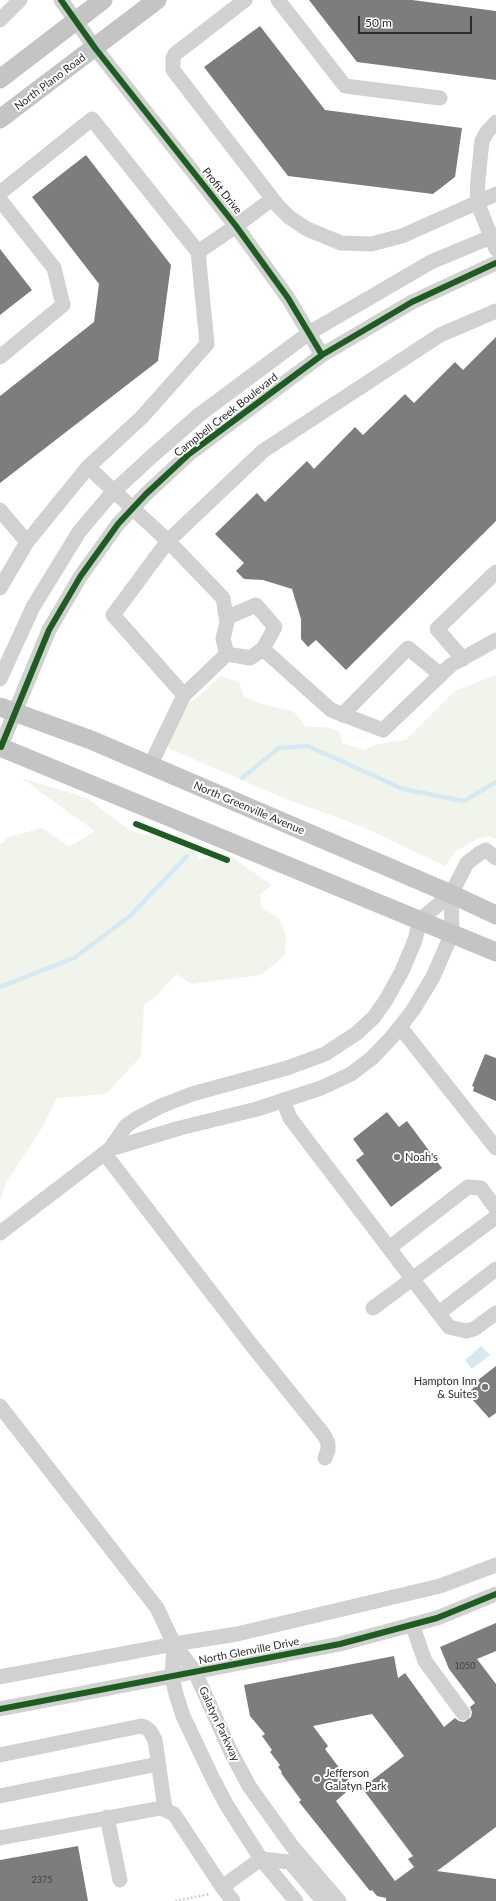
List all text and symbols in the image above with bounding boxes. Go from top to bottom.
scale bar [360,8,474,34]
text: 50 m [365,15,392,30]
street label: North Plano Road [12,51,88,113]
street label: Profit Drive [199,165,245,217]
street label: Campbell Creek Boulevard [172,370,280,460]
street label: North Greenville Avenue [192,779,306,837]
place label: Noah's [405,1150,438,1164]
marker: Noah's [392,1152,402,1162]
place label: Hampton Inn & Suites [414,1374,477,1400]
marker: Hampton Inn & Suites [480,1382,490,1392]
street label: North Glenville Drive [198,1635,300,1667]
house number: 1050 [455,1661,475,1671]
street label: Galatyn Parkway [196,1684,242,1764]
place label: Jefferson Galatyn Park [325,1766,387,1792]
marker: Jefferson Galatyn Park [312,1774,322,1784]
house number: 2375 [32,1875,52,1885]

